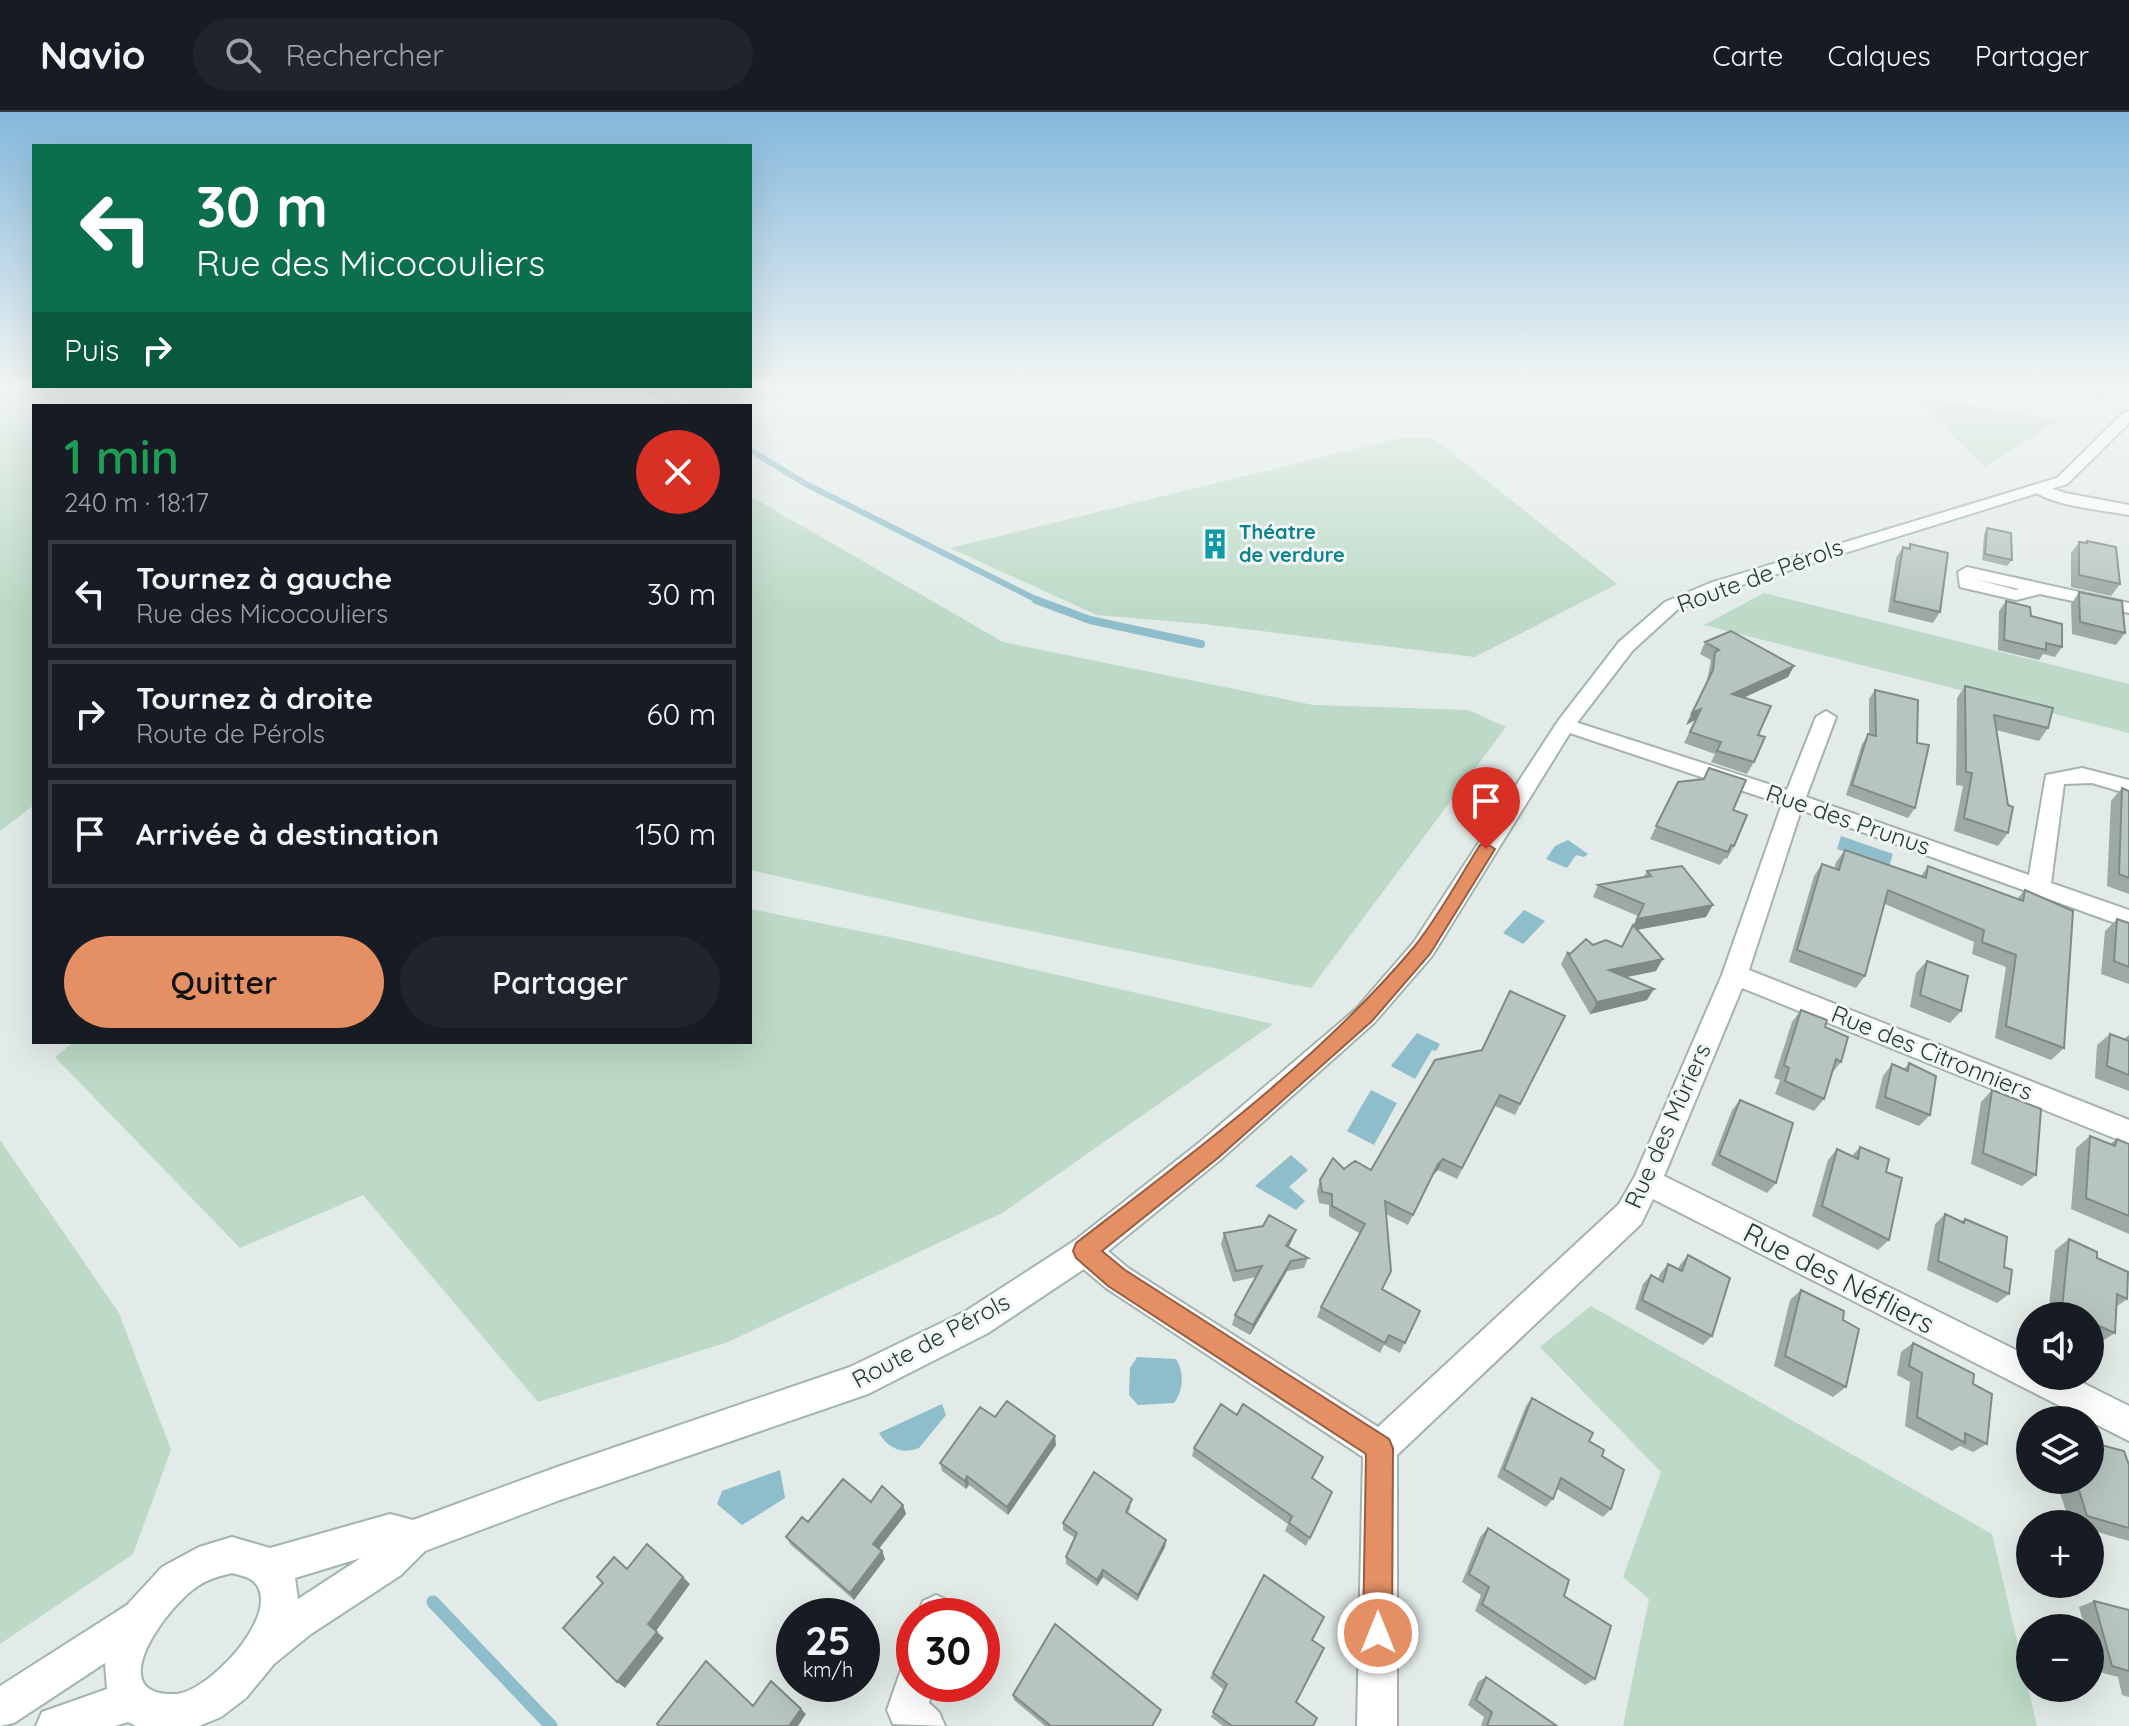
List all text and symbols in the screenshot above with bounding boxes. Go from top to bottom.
search box [193,19,753,91]
text: Navio [40,31,145,79]
icon: search [221,33,265,77]
text: Rechercher [285,36,444,74]
text: Carte [1712,38,1783,73]
text: Calques [1827,38,1931,73]
text: Partager [1975,38,2089,73]
text: 30 m [196,171,328,241]
icon: left [64,176,168,280]
text: Rue des Micocouliers [196,240,545,285]
icon: right [135,328,179,372]
text: Puis [64,331,119,369]
text: 1 min [64,426,179,486]
button: close [636,430,720,514]
text: 240 m · 18:17 [64,486,209,519]
place label: Théatre de verdure [1239,519,1345,567]
building icon: Théatre de verdure [1198,527,1232,561]
street label: Route de Pérols [1673,531,1847,619]
text: Tournez à gauche [136,559,392,597]
icon: left [68,572,112,616]
text: 30 m [647,575,716,613]
text: Rue des Micocouliers [136,597,388,630]
text: Tournez à droite [136,679,373,717]
icon: right [68,692,112,736]
text: 60 m [646,695,716,733]
text: Route de Pérols [136,717,325,750]
pin [1452,767,1520,849]
street label: Rue des Prunus [1762,777,1934,861]
icon: arrive [1464,779,1508,823]
icon: arrive [68,812,112,856]
text: Arrivée à destination [136,815,439,853]
text: 150 m [635,815,716,853]
button: Quitter [64,936,384,1028]
button: Partager [400,936,720,1028]
street label: Rue des Citronniers [1827,998,2037,1106]
street label: Rue des Mûriers [1617,1038,1717,1213]
street label: Rue des Néfliers [1738,1214,1941,1341]
street label: Route de Pérols [846,1286,1015,1394]
map controls [2016,1302,2104,1702]
button: sound [2016,1302,2104,1390]
button: layers [2016,1406,2104,1494]
button: + [2016,1510,2104,1598]
position arrow [1336,1591,1420,1675]
speed limit sign: 30 [896,1598,1000,1702]
button: − [2016,1614,2104,1702]
text: 25 [805,1615,851,1665]
text: km/h [803,1657,853,1682]

